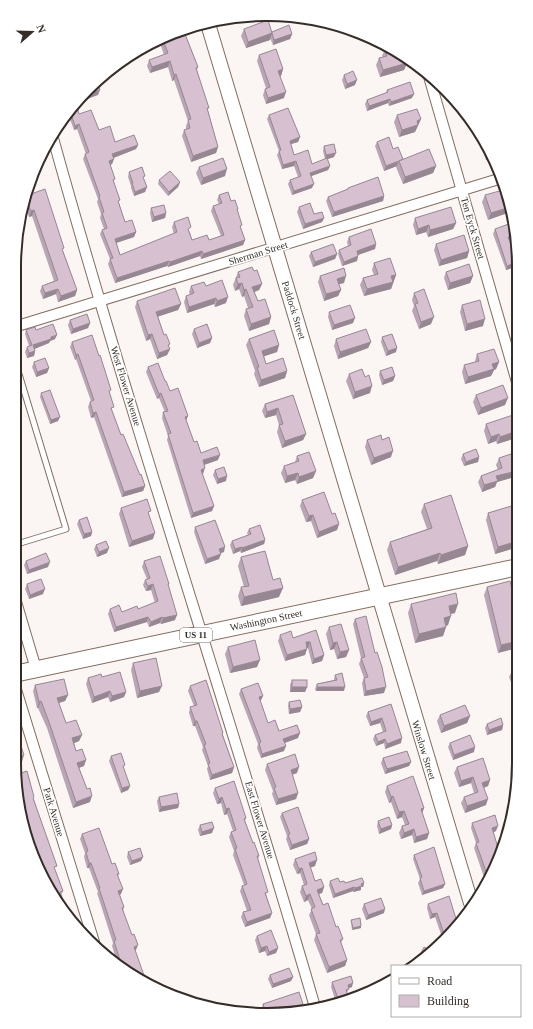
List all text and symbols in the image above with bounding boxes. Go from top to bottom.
north arrow [12,12,52,52]
text: N [34,23,48,34]
street label: Ten Eyck Street [459,196,487,260]
street label: Sherman Street [227,239,289,267]
street label: Paddock Street [280,280,308,341]
street label: West Flower Avenue [109,345,144,428]
street label: Washington Street [229,607,303,633]
road number: US 11 [180,628,212,642]
street label: Winslow Street [410,719,438,781]
street label: East Flower Avenue [243,780,277,861]
street label: Park Avenue [41,786,67,838]
legend [391,965,521,1017]
text: Road [427,974,452,988]
text: Building [427,994,469,1008]

